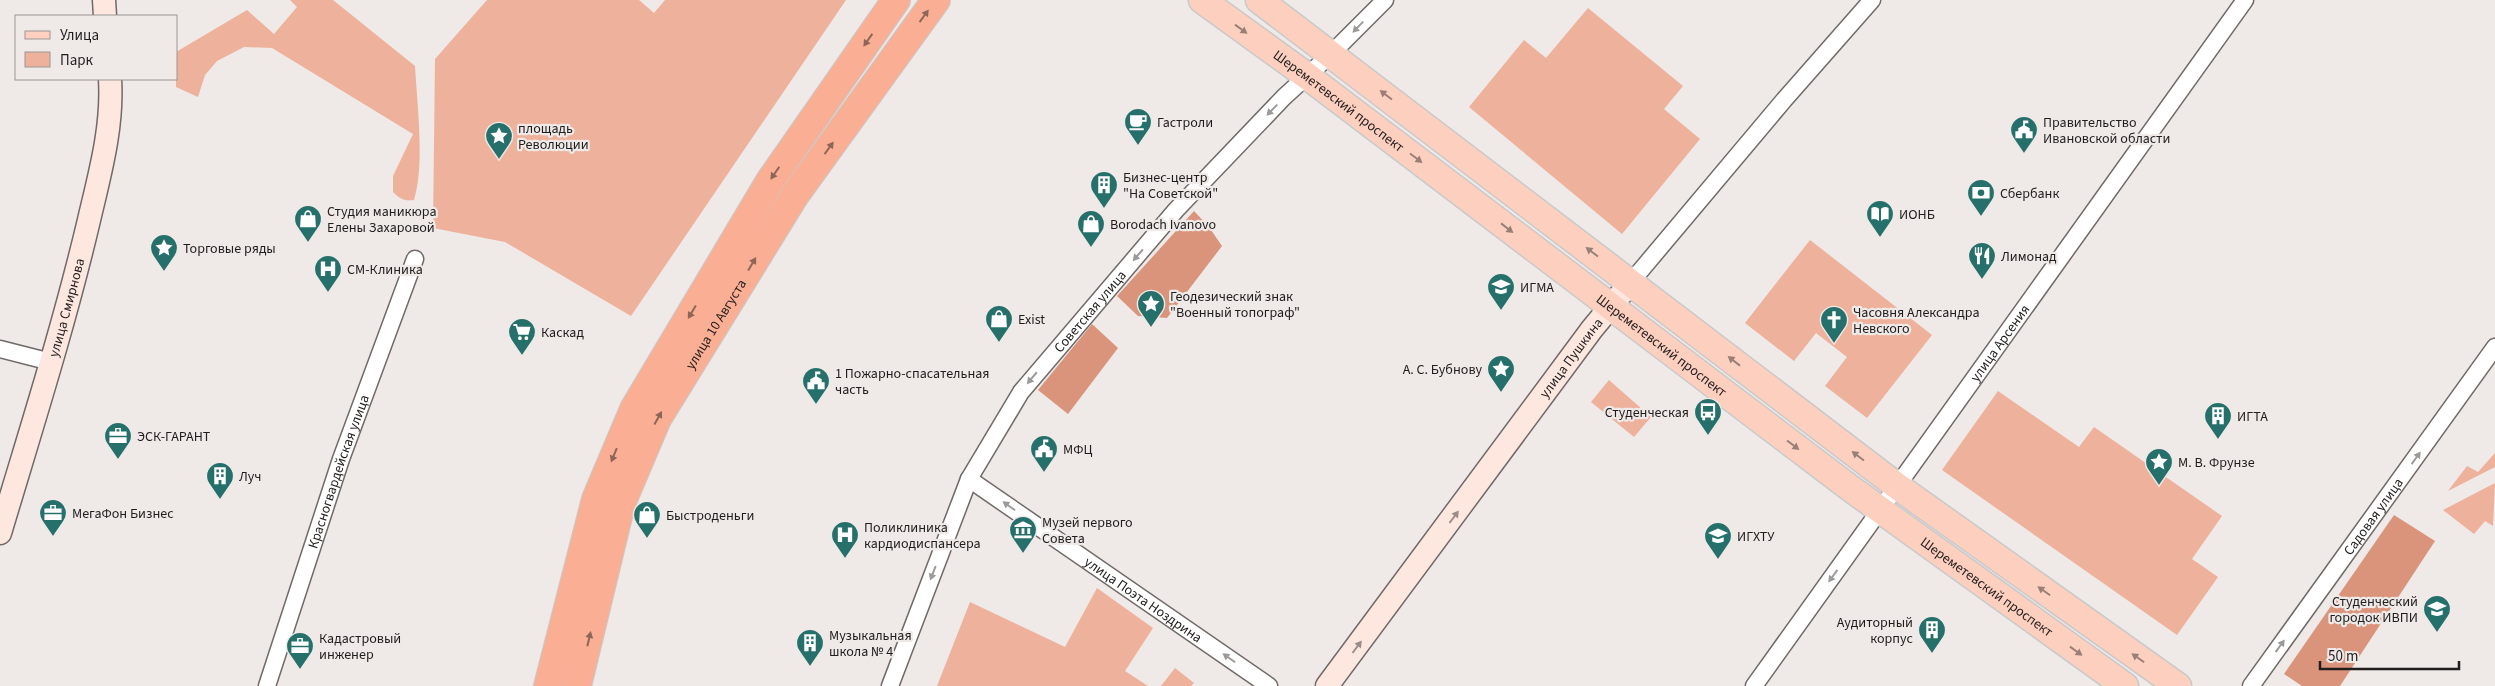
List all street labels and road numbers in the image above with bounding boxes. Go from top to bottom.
street label: Шереметевский проспект [1269,46,1409,158]
street label: улица Смирнова [44,256,90,360]
street label: Советская улица [1050,266,1131,358]
street label: улица 10 Августа [681,276,752,374]
street label: Шереметевский проспект [1592,290,1731,402]
street label: улица Арсения [1966,301,2035,386]
street label: улица Пушкина [1535,314,1608,402]
street label: Красногвардейская улица [303,392,375,551]
street label: Садовая улица [2339,474,2409,560]
street label: Шереметевский проспект [1916,533,2057,642]
street label: улица Поэта Ноздрина [1080,552,1206,648]

